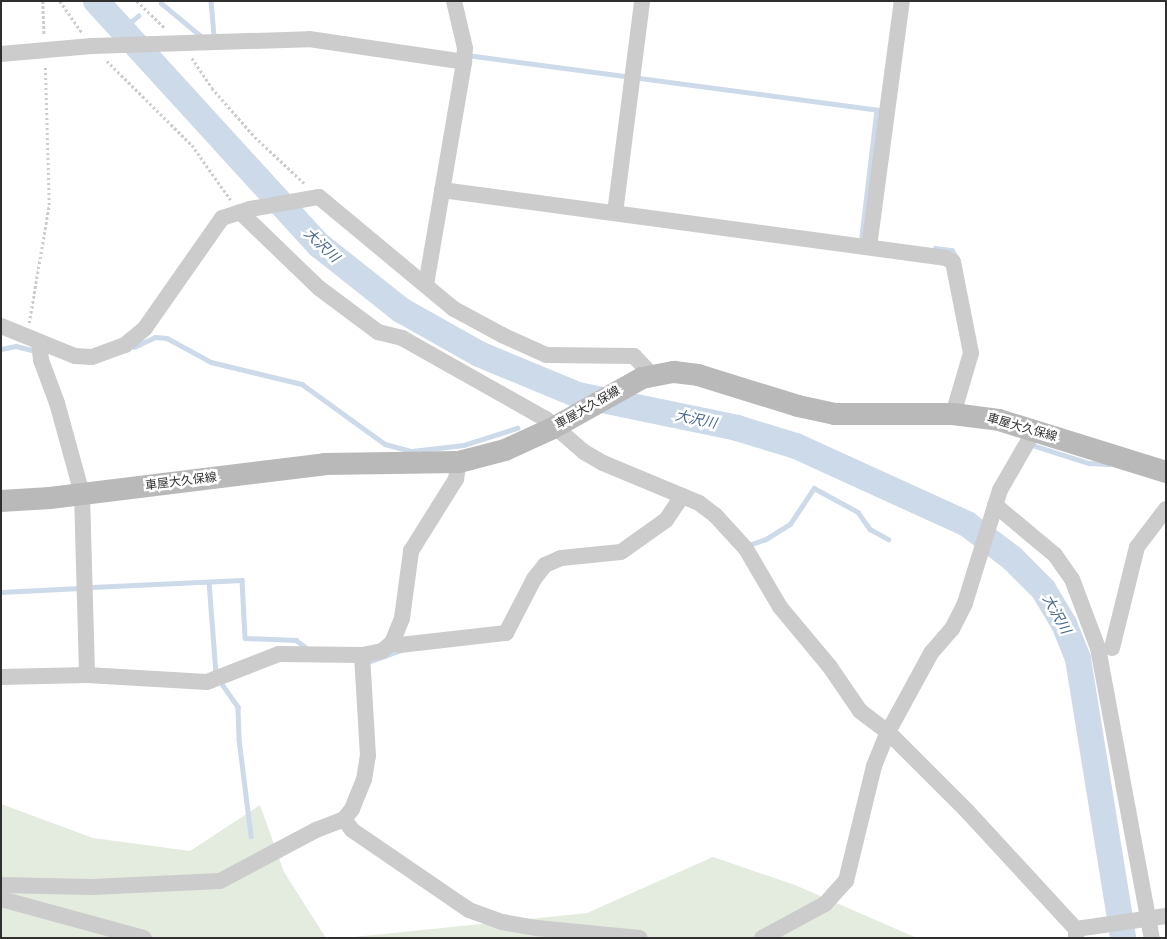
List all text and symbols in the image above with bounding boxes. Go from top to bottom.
water label: 大沢川 [301,225,343,265]
street label: 車屋大久保線 [553,384,623,432]
water label: 大沢川 [674,406,718,432]
street label: 車屋大久保線 [985,411,1059,445]
street label: 車屋大久保線 [144,470,218,494]
water label: 大沢川 [1039,592,1075,636]

